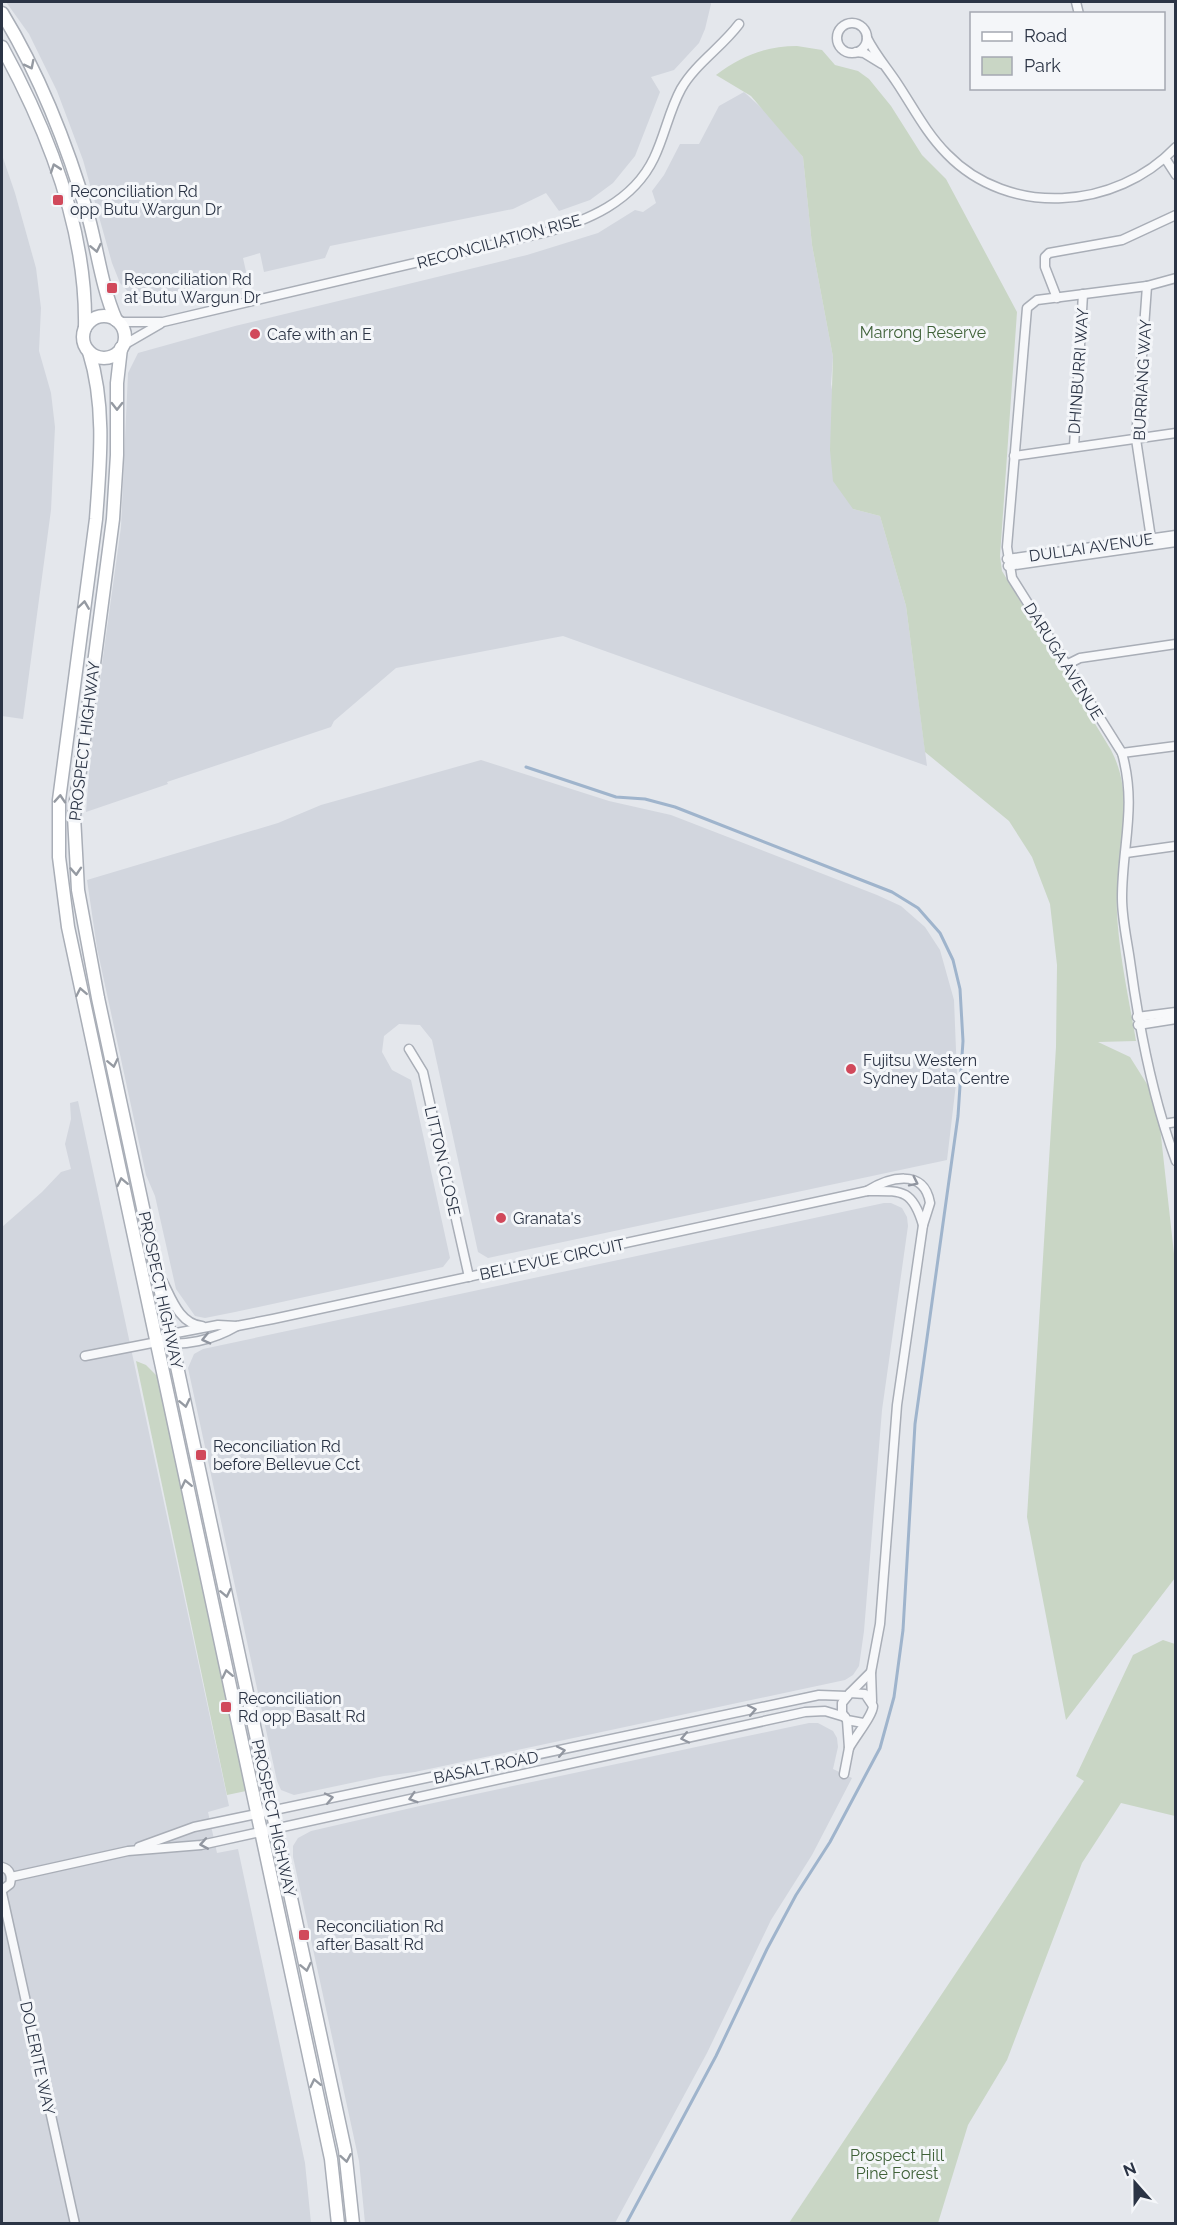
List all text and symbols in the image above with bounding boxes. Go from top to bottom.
legend [970,12,1165,90]
text: Road [1024,25,1067,46]
text: Park [1024,55,1061,76]
one-way arrow [22,58,34,69]
one-way arrow [50,163,62,174]
place label: Reconciliation Rd opp Butu Wargun Dr [70,182,222,219]
marker: Reconciliation Rd opp Butu Wargun Dr [51,193,65,207]
street label: RECONCILIATION RISE [415,210,584,273]
one-way arrow [89,242,102,252]
place label: Reconciliation Rd at Butu Wargun Dr [124,270,261,307]
marker: Reconciliation Rd at Butu Wargun Dr [105,281,119,295]
street label: DHINBURRI WAY [1065,307,1092,435]
street label: BURRIANG WAY [1130,318,1155,441]
park label: Marrong Reserve [860,323,986,342]
place label: Cafe with an E [267,325,372,344]
marker: Cafe with an E [248,327,262,341]
one-way arrow [111,402,123,411]
street label: DULLAI AVENUE [1028,529,1155,566]
street label: DARUGA AVENUE [1020,599,1107,724]
one-way arrow [77,601,89,610]
street label: PROSPECT HIGHWAY [65,660,104,822]
one-way arrow [53,794,66,803]
one-way arrow [70,867,83,876]
one-way arrow [75,987,88,997]
place label: Fujitsu Western Sydney Data Centre [863,1051,1010,1088]
one-way arrow [105,1058,118,1068]
marker: Fujitsu Western Sydney Data Centre [844,1062,858,1076]
street label: LITTON CLOSE [421,1104,464,1218]
one-way arrow [908,1174,919,1186]
one-way arrow [116,1178,129,1188]
place label: Granata's [513,1209,582,1228]
street label: PROSPECT HIGHWAY [135,1210,187,1371]
marker: Granata's [494,1211,508,1225]
street label: BELLEVUE CIRCUIT [478,1235,627,1284]
one-way arrow [202,1331,212,1344]
one-way arrow [178,1397,191,1407]
place label: Reconciliation Rd before Bellevue Cct [213,1437,361,1474]
marker: Reconciliation Rd before Bellevue Cct [194,1448,208,1462]
one-way arrow [181,1479,194,1489]
one-way arrow [219,1588,232,1598]
one-way arrow [222,1669,235,1679]
place label: Reconciliation Rd opp Basalt Rd [238,1689,365,1726]
marker: Reconciliation Rd opp Basalt Rd [219,1700,233,1714]
one-way arrow [747,1704,757,1717]
one-way arrow [680,1731,690,1744]
street label: PROSPECT HIGHWAY [248,1738,300,1899]
one-way arrow [556,1745,566,1758]
street label: BASALT ROAD [432,1747,540,1788]
one-way arrow [408,1791,418,1803]
one-way arrow [324,1793,334,1806]
one-way arrow [199,1837,209,1849]
place label: Reconciliation Rd after Basalt Rd [316,1917,444,1954]
marker: Reconciliation Rd after Basalt Rd [297,1928,311,1942]
one-way arrow [298,1962,311,1972]
street label: DOLERITE WAY [16,2000,59,2117]
one-way arrow [309,2078,322,2088]
park label: Prospect Hill Pine Forest [850,2146,945,2183]
north arrow [1105,2153,1165,2213]
one-way arrow [340,2154,352,2163]
text: N [1121,2158,1139,2181]

